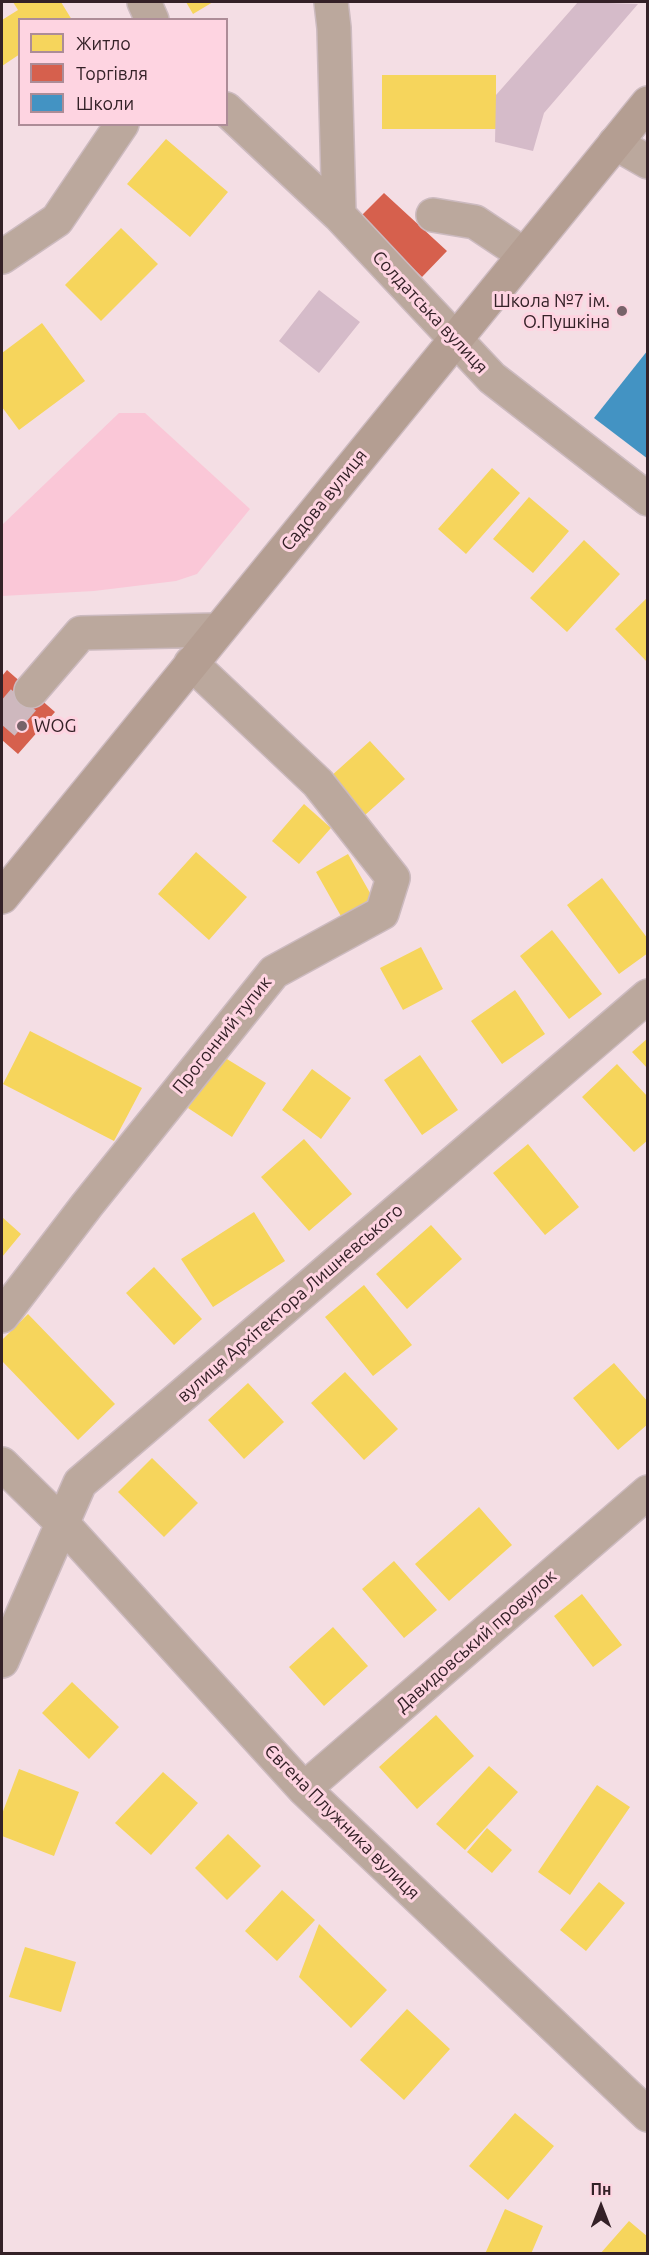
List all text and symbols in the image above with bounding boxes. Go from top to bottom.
legend [18,18,228,126]
text: Житло [76,33,131,53]
text: Торгівля [76,63,148,83]
text: Школи [76,93,134,113]
street label: Солдатська вулиця [368,246,492,378]
place label: Школа №7 ім. О.Пушкіна [493,290,610,332]
marker: Школа №7 ім. О.Пушкіна [615,304,629,318]
street label: Садова вулиця [276,445,372,555]
place label: WOG [34,715,77,737]
marker: WOG [15,719,29,733]
street label: Прогонний тупик [168,972,276,1098]
street label: вулиця Архітектора Лишневського [173,1199,407,1407]
street label: Давидовський провулок [391,1565,561,1717]
street label: Євгена Плужника вулиця [260,1740,424,1904]
north arrow [571,2177,631,2237]
text: Пн [591,2180,611,2198]

